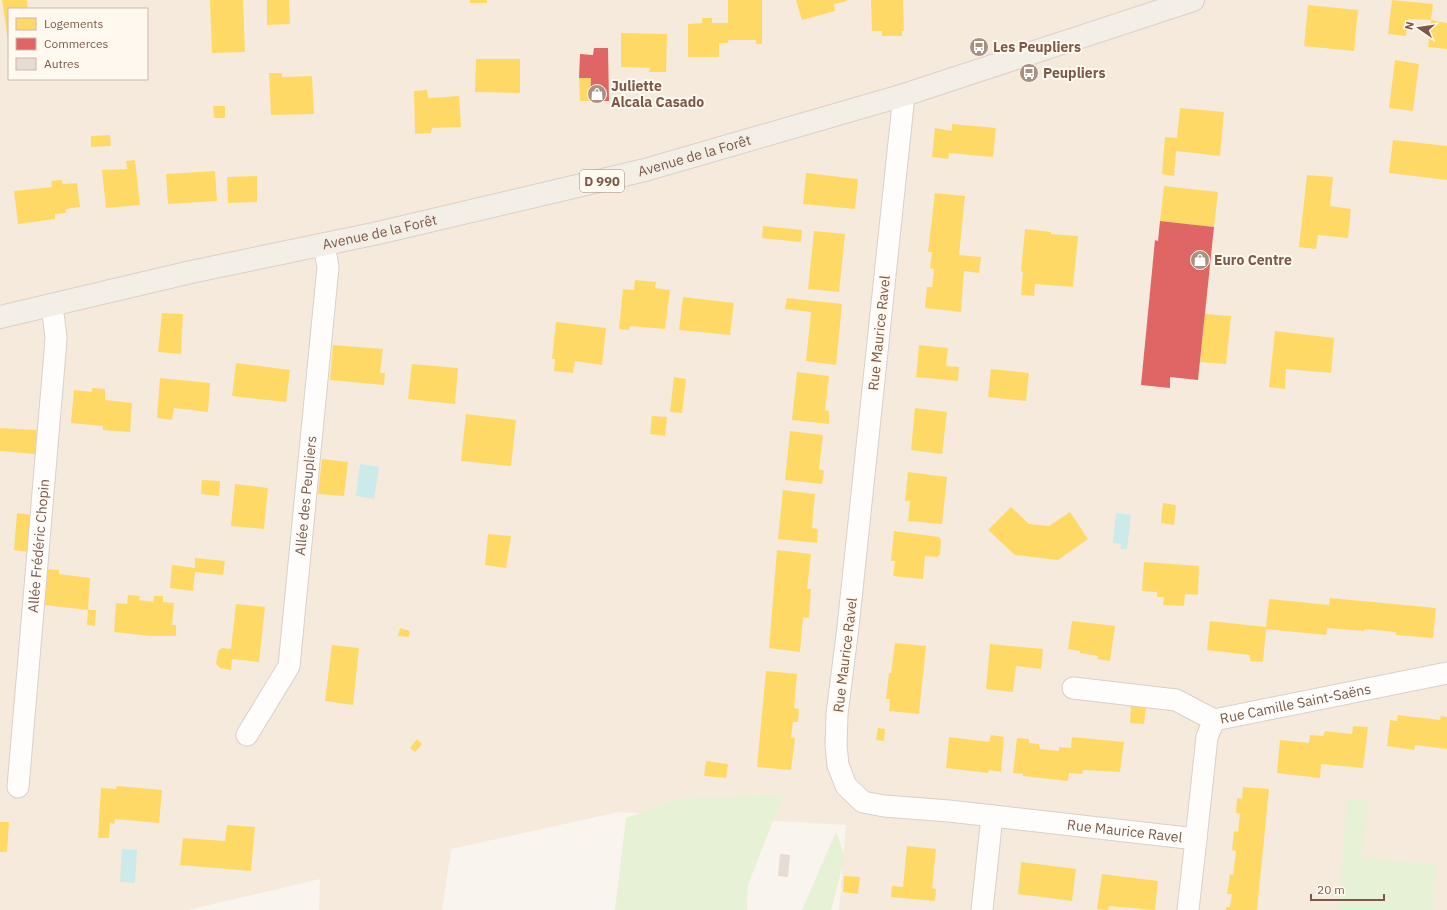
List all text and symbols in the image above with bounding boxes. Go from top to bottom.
legend [8,8,148,80]
north arrow [1399,8,1439,48]
text: Logements [44,16,104,31]
text: N [1402,20,1417,31]
text: Commerces [44,36,109,51]
bus stop icon: Les Peupliers [968,36,990,58]
place label: Les Peupliers [993,38,1081,56]
text: Autres [44,56,80,71]
bus stop icon: Peupliers [1018,62,1040,84]
place label: Peupliers [1043,64,1105,82]
place label: Juliette Alcala Casado [611,77,704,111]
shop icon: Juliette Alcala Casado [586,83,608,105]
street label: Avenue de la Forêt [636,131,753,180]
road number: D 990 [580,170,624,192]
street label: Avenue de la Forêt [321,210,439,253]
shop icon: Euro Centre [1189,249,1211,271]
place label: Euro Centre [1214,251,1292,269]
street label: Rue Maurice Ravel [864,274,894,391]
street label: Allée des Peupliers [291,435,320,556]
street label: Allée Frédéric Chopin [24,478,53,614]
street label: Rue Maurice Ravel [829,596,861,714]
street label: Rue Camille Saint-Saëns [1218,680,1373,728]
street label: Rue Maurice Ravel [1066,815,1183,846]
scale bar [1311,876,1384,902]
text: 20 m [1317,882,1345,897]

